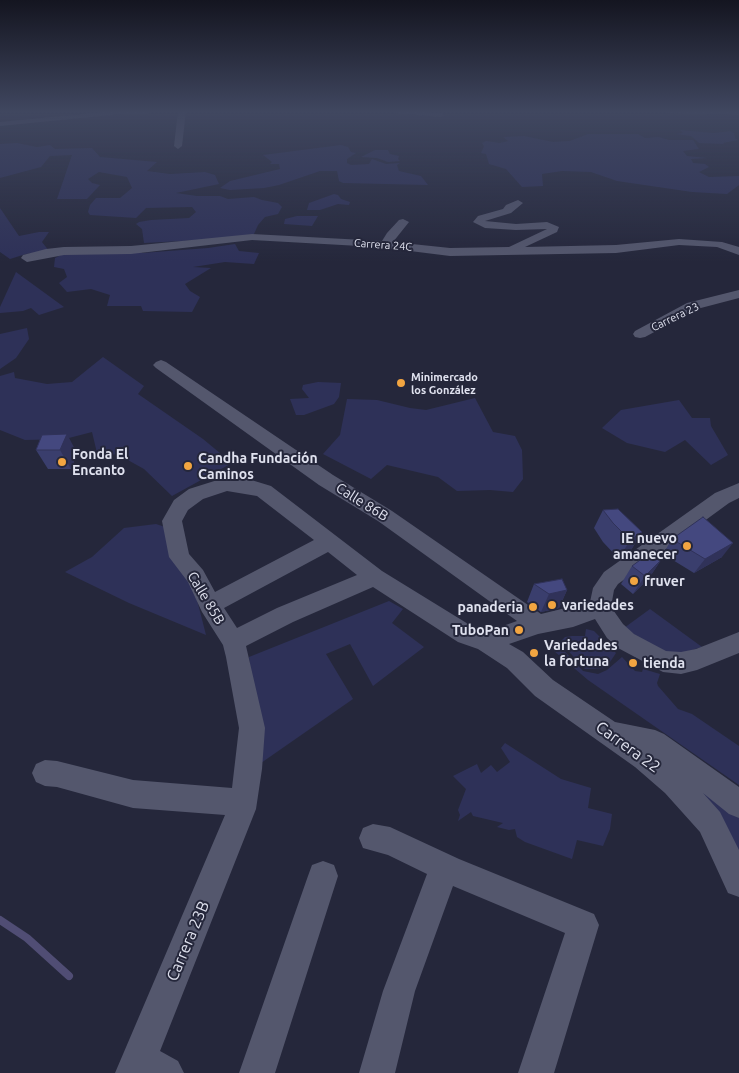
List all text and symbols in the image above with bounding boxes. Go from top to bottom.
street label: Carrera 24C [353,236,413,254]
street label: Carrera 23 [649,300,701,334]
place label: Minimercado los González [411,370,478,396]
marker: Minimercado los González [395,377,407,389]
place label: Fonda El Encanto [72,446,128,478]
place label: Candha Fundación Caminos [198,450,318,482]
marker: Fonda El Encanto [56,456,68,468]
marker: Candha Fundación Caminos [182,460,194,472]
street label: Calle 86B [333,479,391,525]
place label: IE nuevo amanecer [613,530,677,562]
marker: IE nuevo amanecer [681,540,693,552]
street label: Calle 85B [184,568,228,628]
place label: fruver [644,573,685,589]
marker: fruver [628,575,640,587]
place label: variedades [562,597,634,613]
place label: panaderia [458,599,523,615]
marker: variedades [546,599,558,611]
marker: panaderia [527,601,539,613]
place label: TuboPan [452,622,509,638]
marker: TuboPan [513,624,525,636]
place label: Variedades la fortuna [544,637,618,670]
marker: Variedades la fortuna [528,647,540,659]
place label: tienda [643,655,685,671]
marker: tienda [627,657,639,669]
street label: Carrera 22 [592,717,664,777]
street label: Carrera 23B [163,898,213,984]

